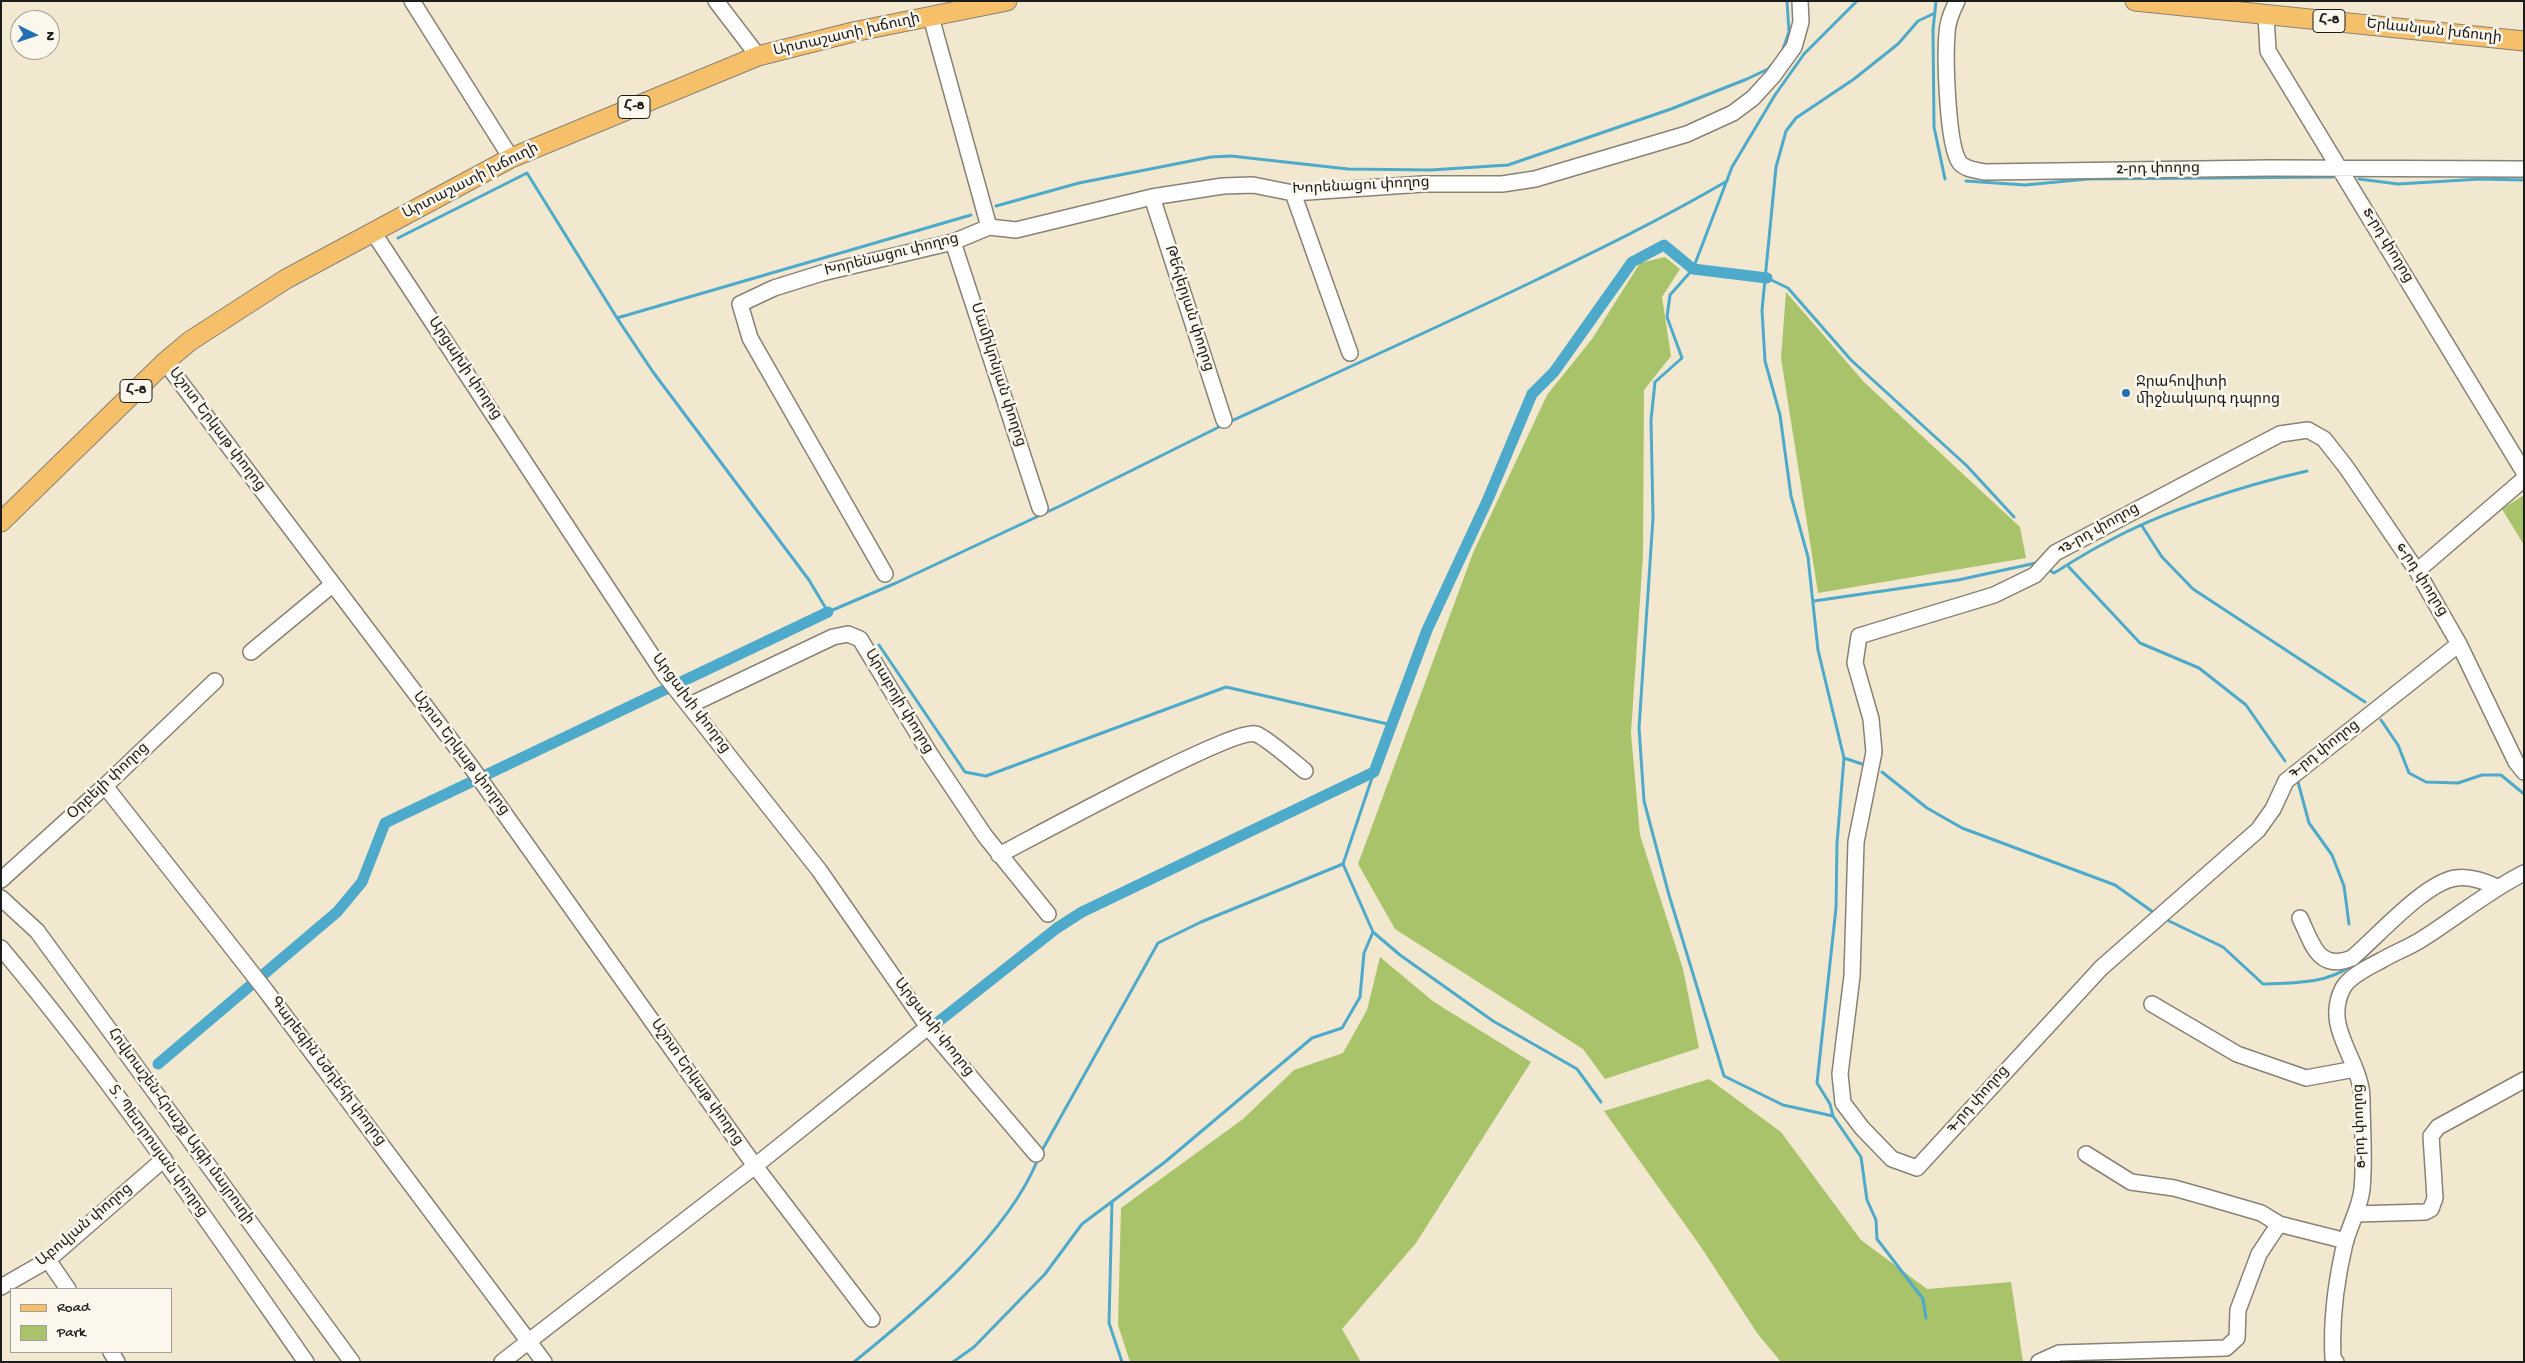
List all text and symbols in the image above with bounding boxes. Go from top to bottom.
north arrow [10,10,60,60]
street label: Արտաշատի խճուղի [772,10,922,62]
road number: Հ-8 [2313,10,2345,32]
street label: Երևանյան խճուղի [2365,16,2503,48]
text: N [41,31,58,41]
road number: Հ-8 [618,95,650,118]
street label: Արտաշատի խճուղի [400,140,542,224]
street label: 2-րդ փողոց [2116,160,2200,180]
street label: Խորենացու փողոց [1292,174,1430,200]
street label: 5-րդ փողոց [2358,205,2416,287]
street label: Խորենացու փողոց [823,231,961,281]
street label: Թեհլերյան փողոց [1159,244,1217,374]
street label: Մամիկոնյան փողոց [965,301,1029,449]
street label: Արցախի փողոց [423,314,505,424]
street label: Աշոտ Երկաթ փողոց [164,365,268,495]
place label: Ջրահովիտի միջնակարգ դպրոց [2136,375,2280,410]
road number: Հ-8 [120,380,152,402]
marker: Ջրահովիտի միջնակարգ դպրոց [2120,387,2132,399]
street label: 13-րդ փողոց [2055,500,2143,560]
street label: 6-րդ փողոց [2391,540,2451,620]
street label: Արաբոյի փողոց [860,646,936,758]
street label: Արցախի փողոց [647,651,733,757]
street label: Աշոտ Երկաթ փողոց [408,689,512,819]
street label: 7-րդ փողոց [2286,717,2364,783]
street label: Օրբելի փողոց [65,740,153,824]
street label: Արցախի փողոց [889,975,977,1081]
street label: Գարեգին Նժդեհի փողոց [265,994,389,1150]
street label: Աշոտ Երկաթ փողոց [646,1016,746,1150]
street label: Հովտաշեն-Հրաշք Այգի մայրուղի [103,1025,257,1229]
street label: 7-րդ փողոց [1944,1063,2014,1137]
street label: Տ. Պետրոսյան փողոց [103,1083,211,1221]
street label: 8-րդ փողոց [2351,1083,2371,1169]
street label: Աբովյան փողոց [33,1181,137,1271]
legend [10,1288,172,1353]
text: Road [57,1299,90,1317]
text: Park [57,1324,86,1342]

